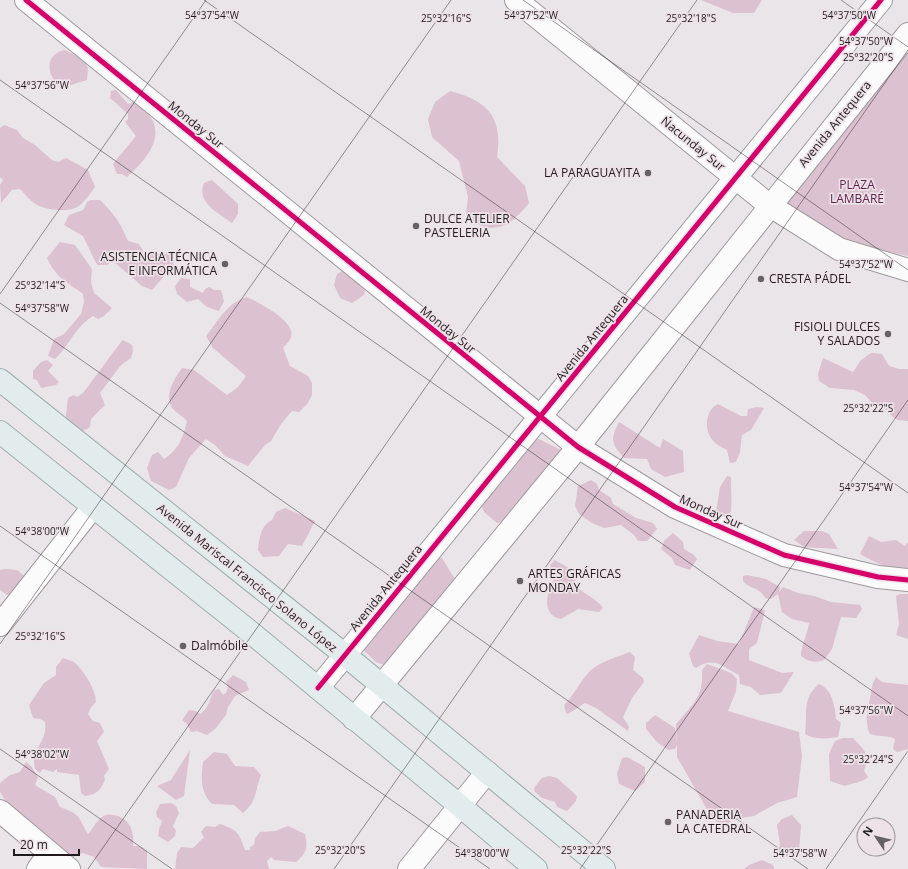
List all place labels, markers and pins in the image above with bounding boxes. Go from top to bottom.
place label: LA PARAGUAYITA [544,164,640,181]
marker: LA PARAGUAYITA [643,168,653,178]
place label: DULCE ATELIER PASTELERIA [424,210,510,241]
marker: DULCE ATELIER PASTELERIA [411,221,421,231]
place label: ASISTENCIA TÉCNICA E INFORMÁTICA [101,248,217,279]
marker: ASISTENCIA TÉCNICA E INFORMÁTICA [220,259,230,269]
place label: CRESTA PÁDEL [769,270,851,287]
marker: CRESTA PÁDEL [756,274,766,284]
place label: FISIOLI DULCES Y SALADOS [794,318,880,349]
marker: FISIOLI DULCES Y SALADOS [883,329,893,339]
place label: ARTES GRÁFICAS MONDAY [528,565,621,596]
marker: ARTES GRÁFICAS MONDAY [515,576,525,586]
place label: Dalmóbile [191,637,248,654]
marker: Dalmóbile [178,641,188,651]
place label: PANADERIA LA CATEDRAL [676,806,751,837]
marker: PANADERIA LA CATEDRAL [663,817,673,827]

